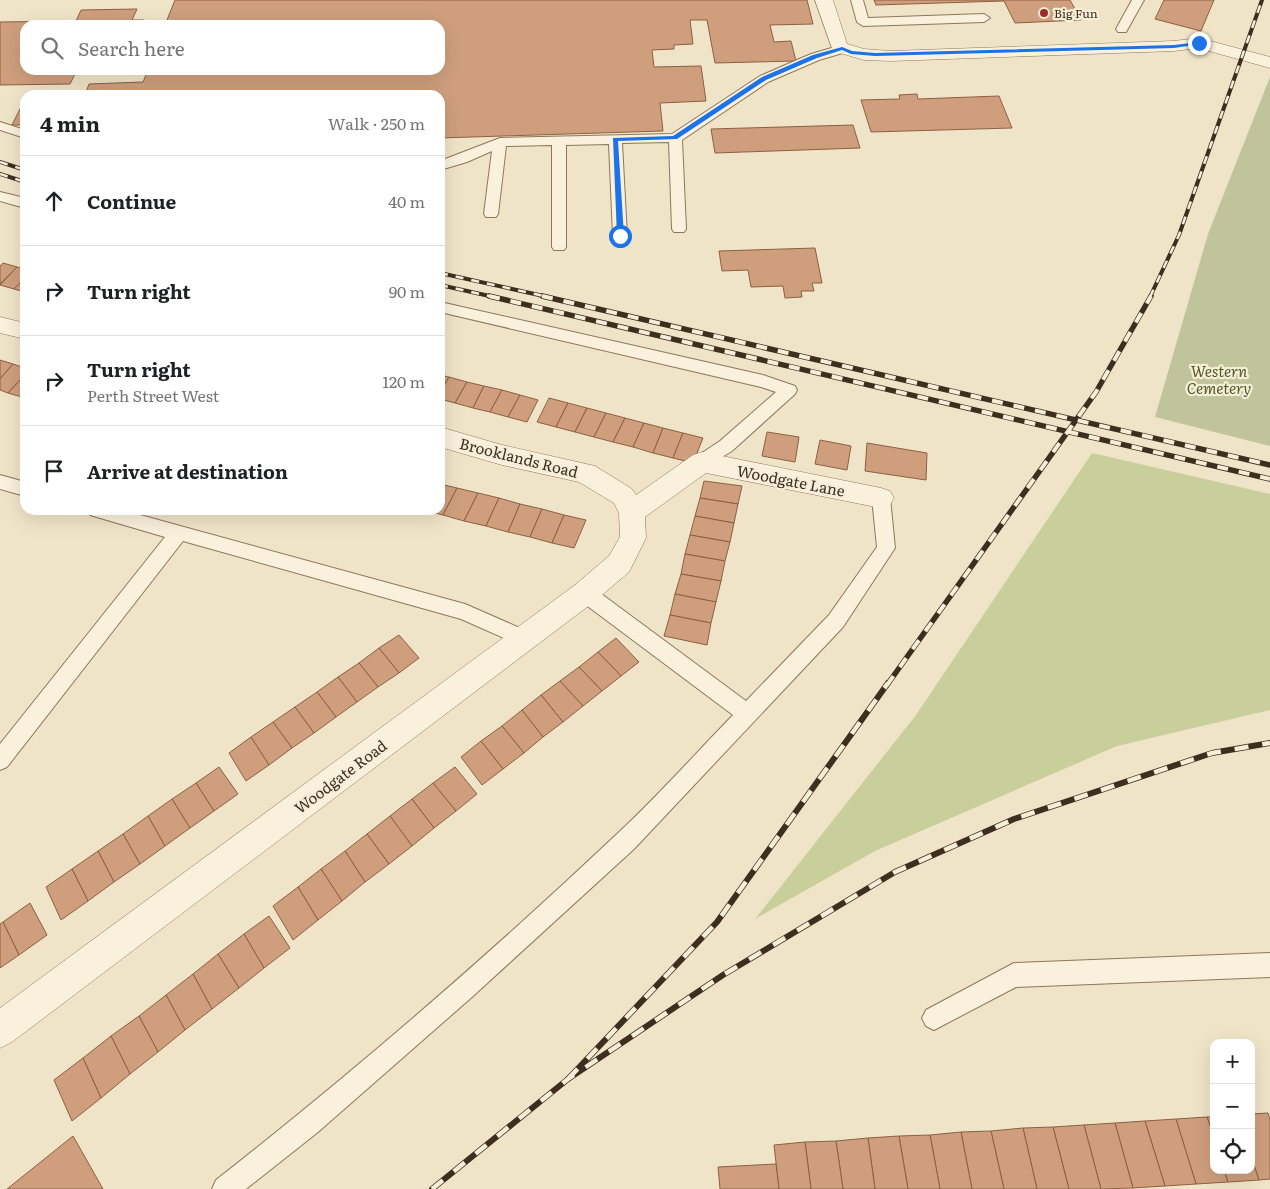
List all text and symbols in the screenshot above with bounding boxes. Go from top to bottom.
place label: Big Fun [1054,4,1098,22]
marker: Big Fun [1038,7,1050,19]
search box [20,20,445,75]
route end [1188,32,1211,55]
icon: search [38,34,66,62]
text: Search here [78,34,185,62]
text: 4 min [40,107,100,138]
text: Walk · 250 m [328,111,425,135]
icon: ahead [40,187,68,215]
text: Continue [87,187,176,215]
text: 40 m [388,189,425,213]
route start [609,225,632,248]
icon: right [40,277,68,305]
text: Turn right [87,277,191,305]
text: 90 m [389,279,425,303]
text: Turn right [87,355,191,383]
park label: Western Cemetery [1187,359,1251,399]
icon: right [40,367,68,395]
text: 120 m [382,369,425,393]
text: Perth Street West [87,383,219,407]
street label: Brooklands Road [457,431,581,483]
icon: arrive [40,457,68,485]
text: Arrive at destination [87,457,288,485]
street label: Woodgate Lane [735,458,847,502]
street label: Woodgate Road [289,733,391,819]
map controls [1210,1039,1255,1174]
button: + [1210,1039,1255,1084]
button: − [1210,1084,1255,1129]
button: locate [1210,1129,1255,1174]

